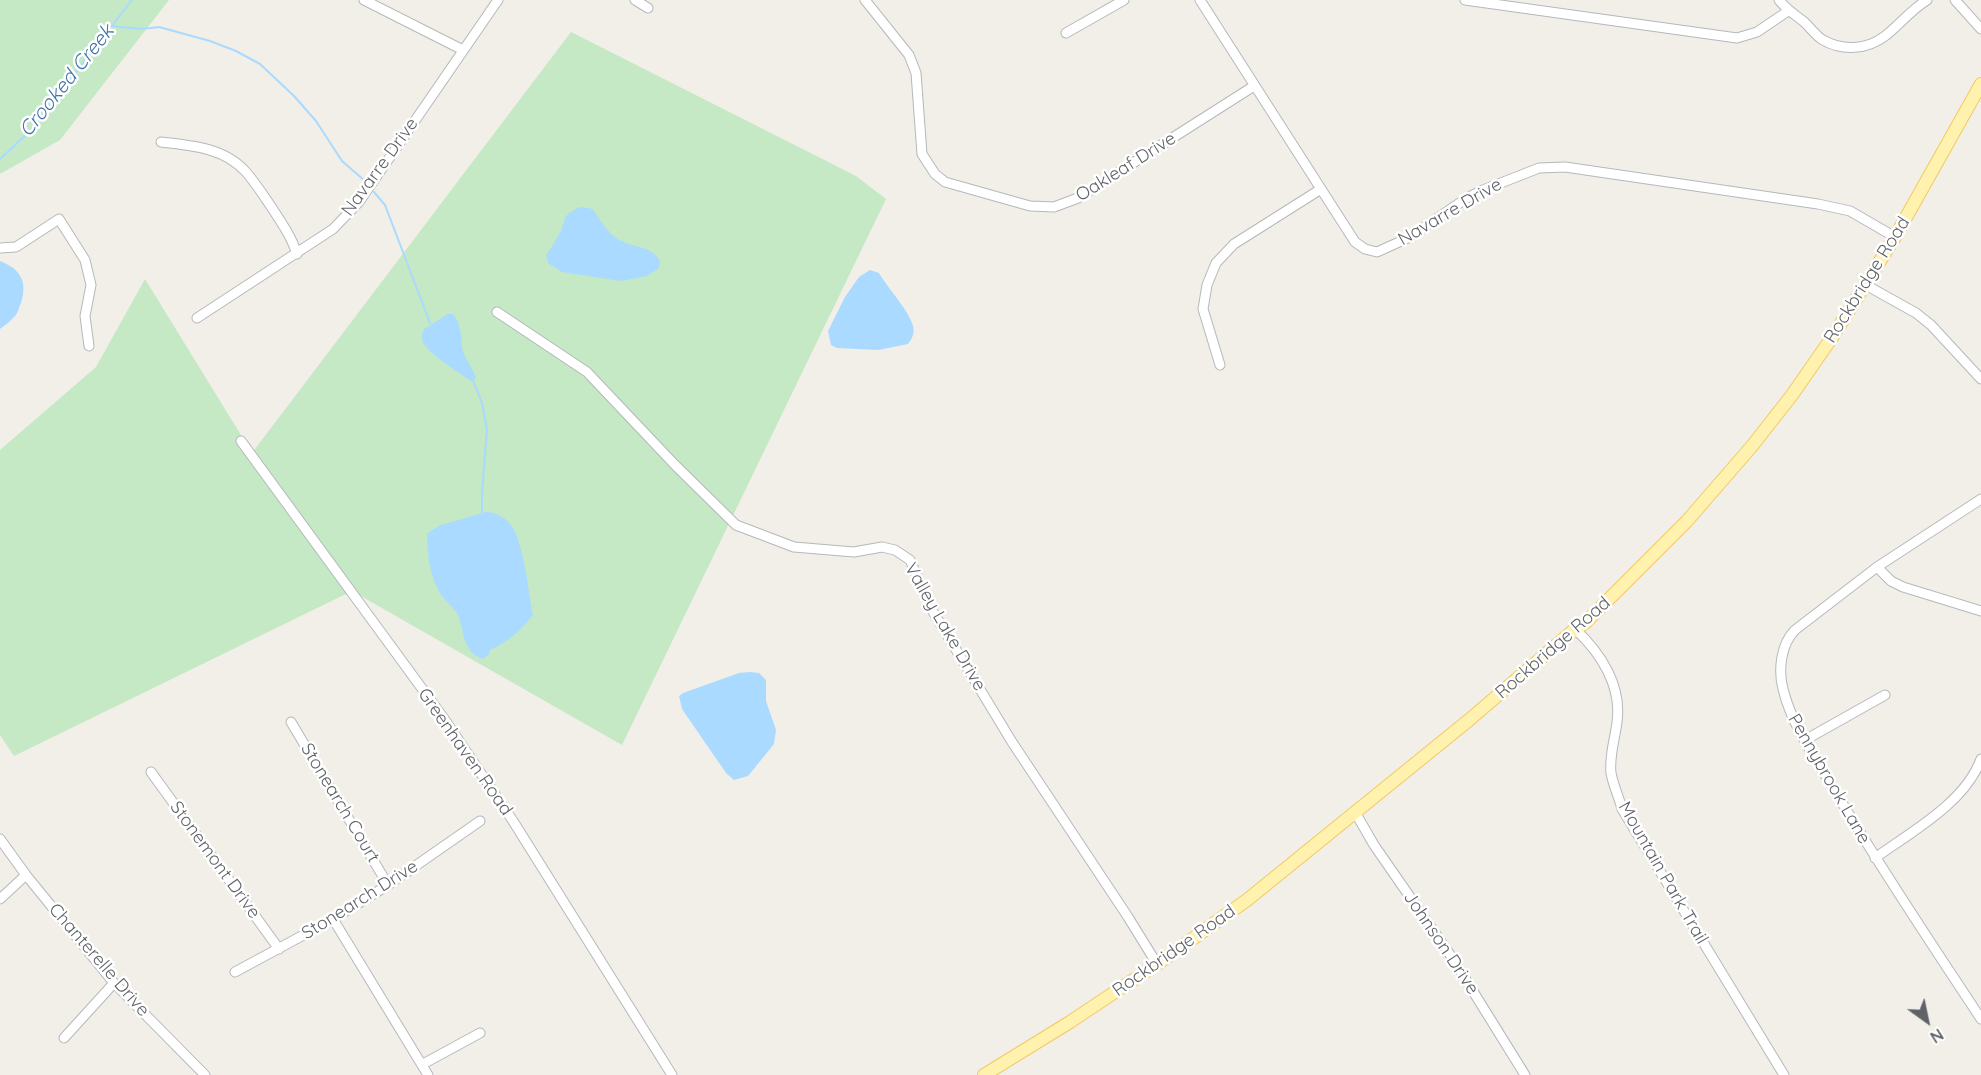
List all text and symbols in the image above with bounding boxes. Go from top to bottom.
water label: Crooked Creek [14,20,120,142]
street label: Navarre Drive [337,114,423,220]
street label: Oakleaf Drive [1072,128,1180,206]
street label: Navarre Drive [1394,174,1506,250]
street label: Rockbridge Road [1819,213,1915,347]
street label: Valley Lake Drive [900,559,990,695]
street label: Rockbridge Road [1491,592,1615,704]
street label: Greenhaven Road [413,684,517,820]
street label: Pennybrook Lane [1783,710,1875,848]
street label: Stonearch Court [296,739,384,867]
street label: Stonemont Drive [165,797,265,923]
street label: Mountain Park Trail [1613,798,1713,948]
street label: Stonearch Drive [298,856,422,944]
street label: Johnson Drive [1399,887,1483,999]
street label: Chanterelle Drive [44,899,154,1021]
street label: Rockbridge Road [1108,901,1240,1001]
north arrow [1897,991,1957,1051]
text: N [1926,1025,1947,1048]

